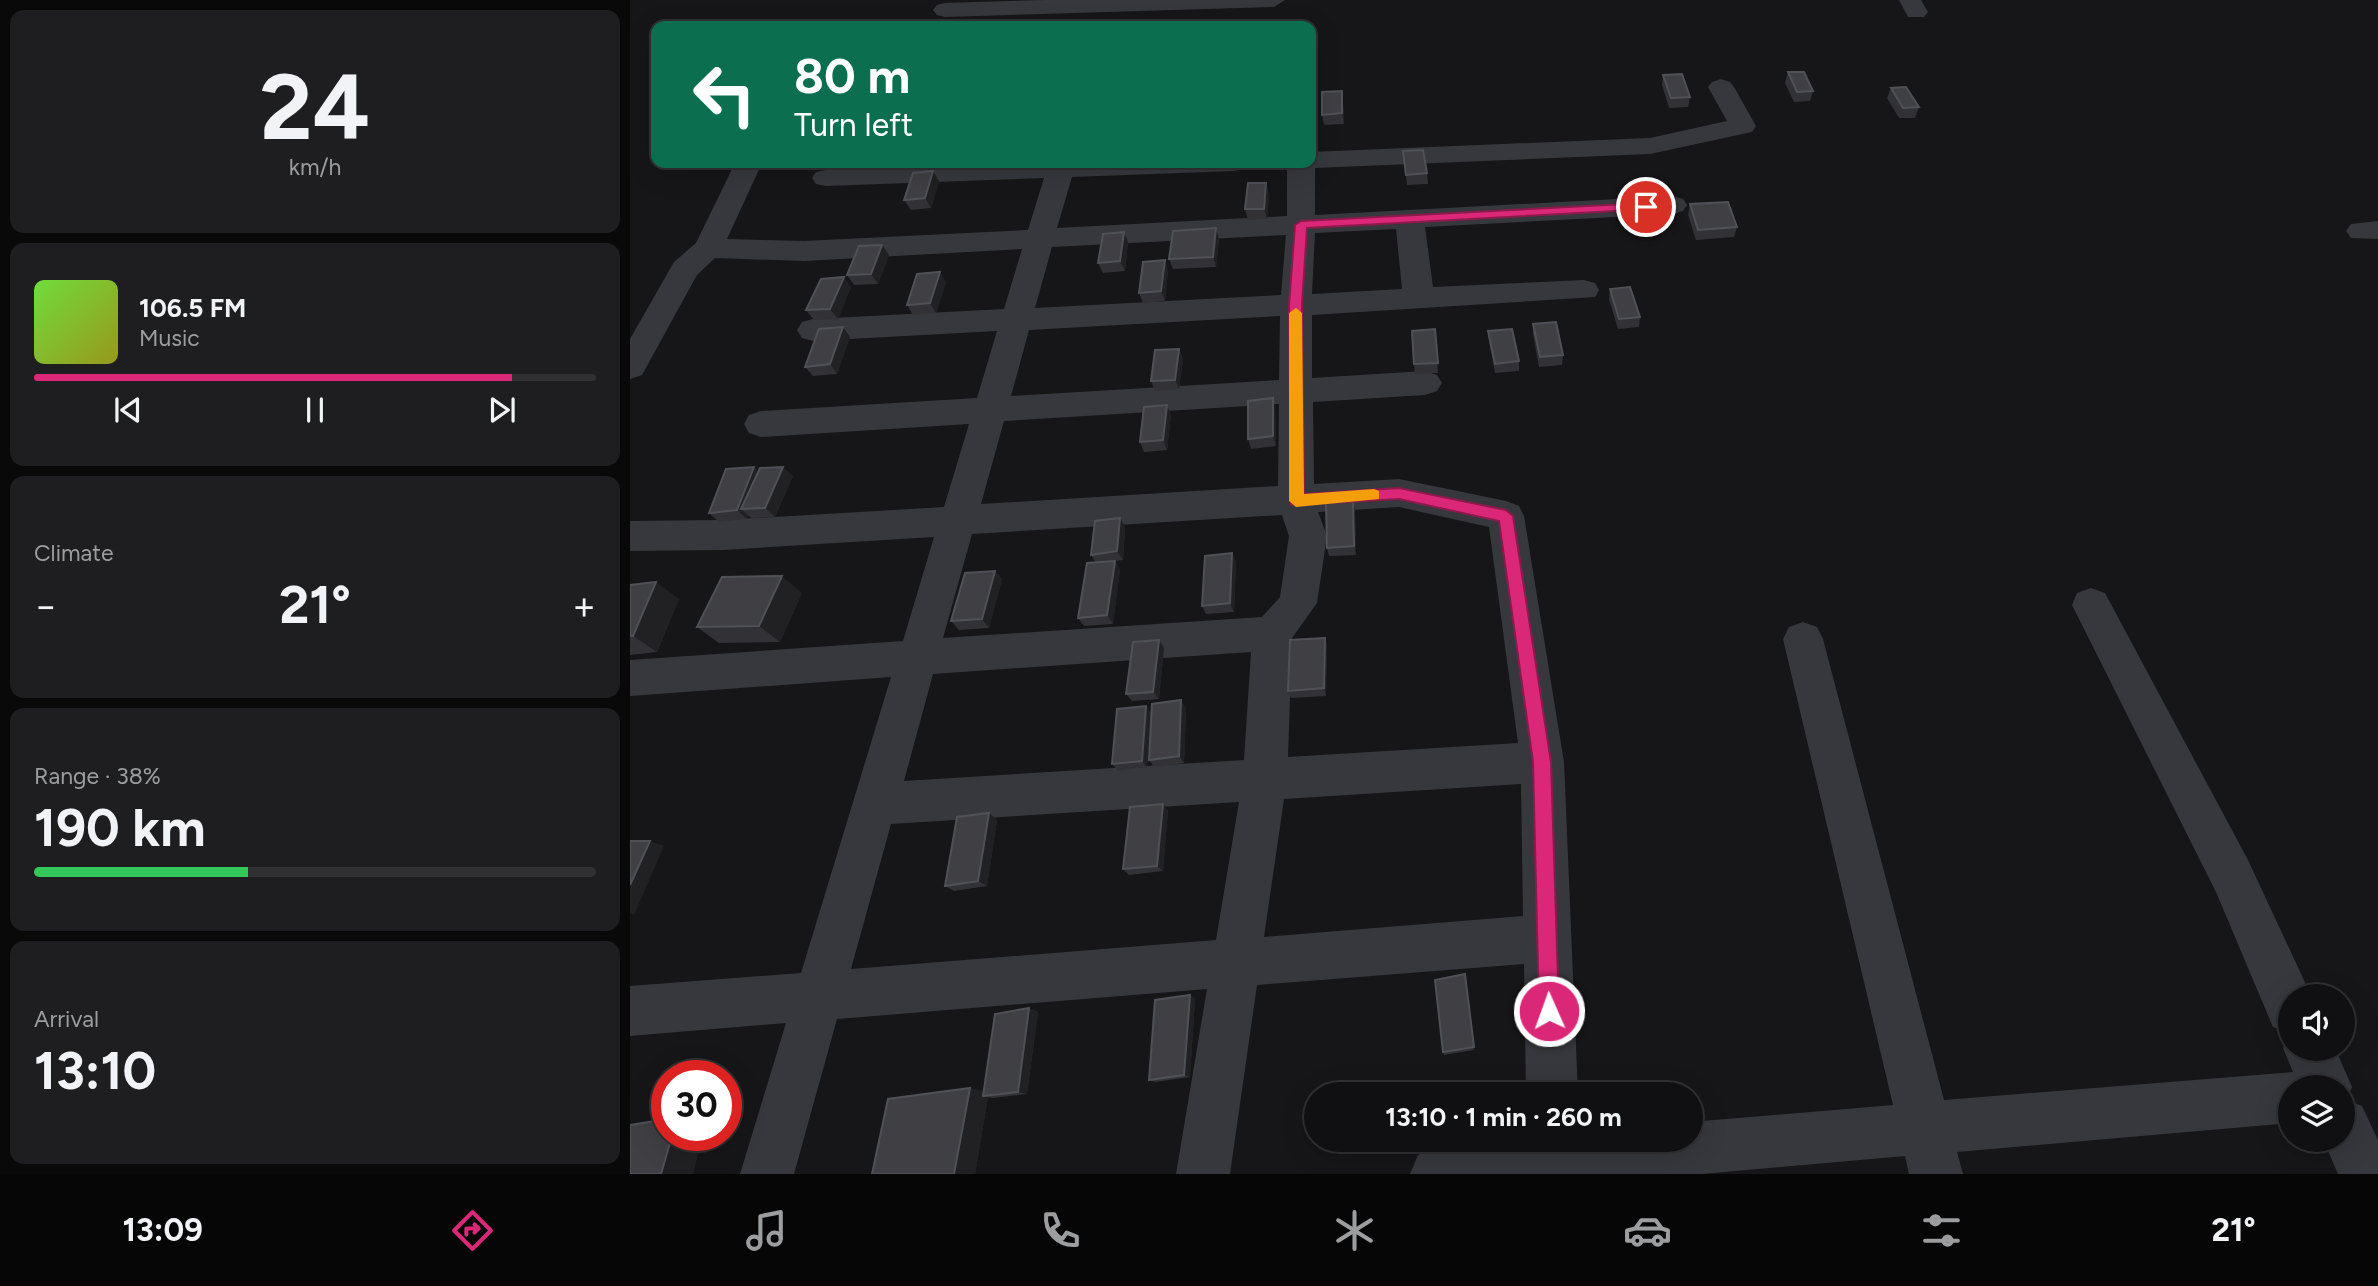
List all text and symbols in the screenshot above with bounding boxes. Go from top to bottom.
text: 80 m [794,46,910,105]
icon: left [679,49,770,140]
text: 24 [260,53,370,162]
text: Turn left [794,106,913,144]
text: km/h [289,153,341,181]
pin [1616,177,1676,237]
icon: arrive [1627,188,1665,226]
text: 106.5 FM [139,292,246,324]
text: Music [139,324,200,352]
icon: previous [109,391,147,429]
icon: pause [296,391,334,429]
icon: next [483,391,521,429]
text: Climate [34,539,113,567]
text: 21° [279,574,351,636]
text: − [34,583,58,629]
text: + [572,583,596,629]
text: Range · 38% [34,762,161,790]
text: 190 km [34,797,206,859]
position arrow [1512,974,1586,1048]
map controls [2278,984,2355,1152]
button: sound [2278,984,2355,1061]
text: Arrival [34,1005,99,1033]
text: 13:10 [34,1040,156,1102]
speed limit sign: 30 [651,1060,742,1151]
button: layers [2278,1075,2355,1152]
text: 13:10 · 1 min · 260 m [1385,1101,1622,1133]
icon: directions [448,1206,497,1255]
icon: music [742,1206,791,1255]
icon: phone [1036,1206,1085,1255]
icon: climate [1330,1206,1379,1255]
icon: car [1623,1206,1672,1255]
icon: filters [1917,1206,1966,1255]
text: 13:09 [122,1211,203,1249]
text: 21° [2211,1211,2256,1249]

